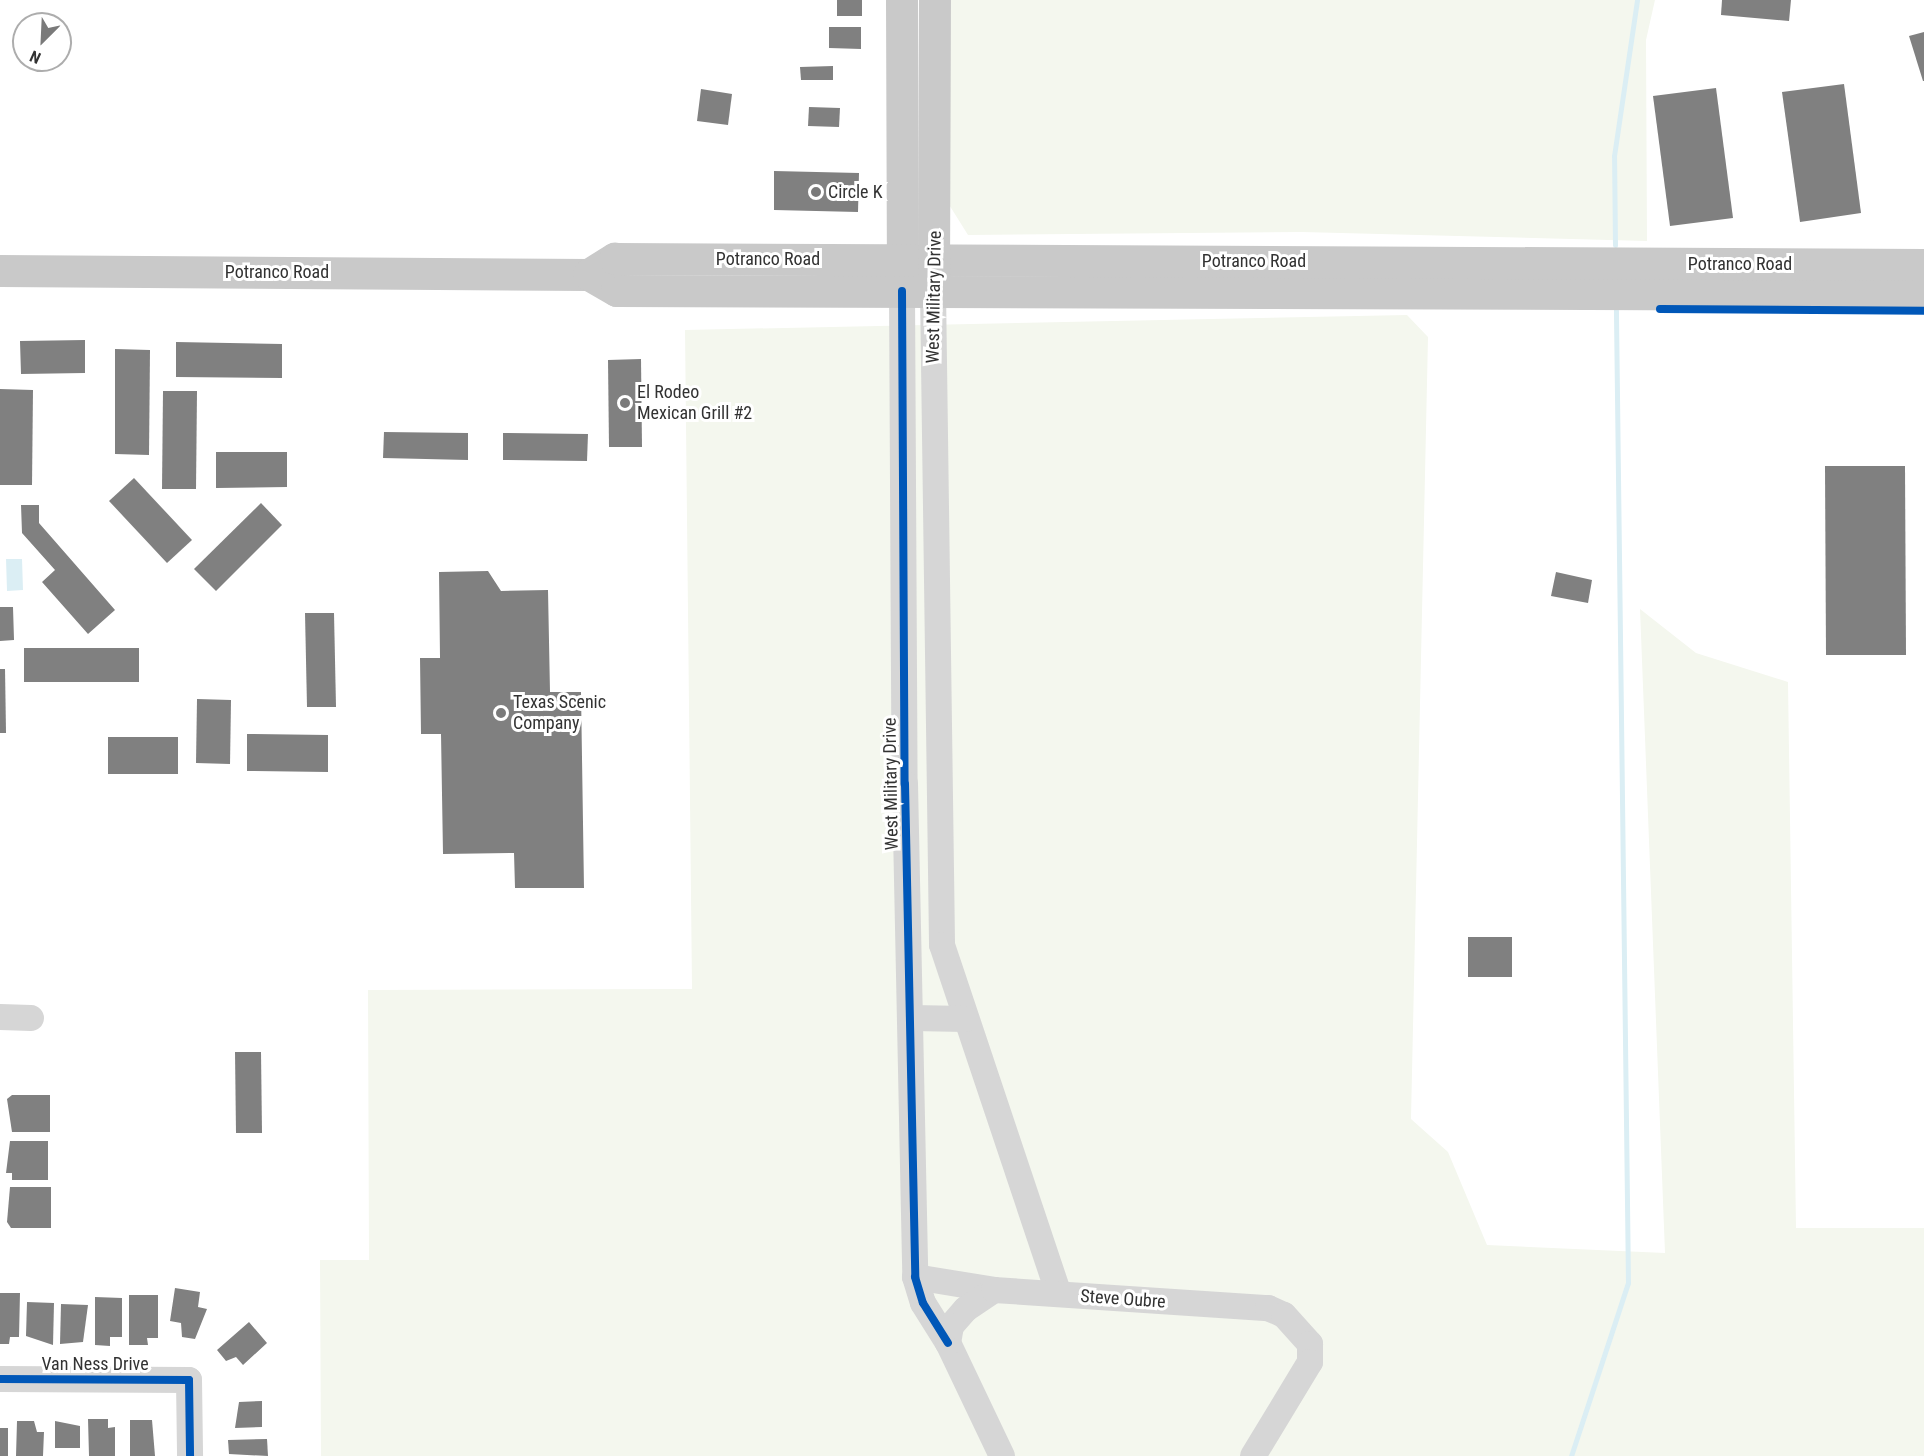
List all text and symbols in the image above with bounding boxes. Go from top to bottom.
north arrow [12,12,72,72]
text: N [27,46,44,68]
place label: Circle K [828,181,882,203]
marker: Circle K [809,185,823,199]
street label: West Military Drive [922,230,946,364]
street label: Potranco Road [716,248,820,270]
street label: Potranco Road [1202,250,1306,272]
street label: Potranco Road [1688,253,1792,275]
street label: Potranco Road [225,261,329,283]
place label: El Rodeo Mexican Grill #2 [637,382,752,424]
marker: El Rodeo Mexican Grill #2 [618,396,632,410]
place label: Texas Scenic Company [513,692,606,734]
marker: Texas Scenic Company [494,706,508,720]
street label: West Military Drive [879,717,903,851]
street label: Steve Oubre [1080,1285,1166,1313]
street label: Van Ness Drive [41,1353,149,1375]

